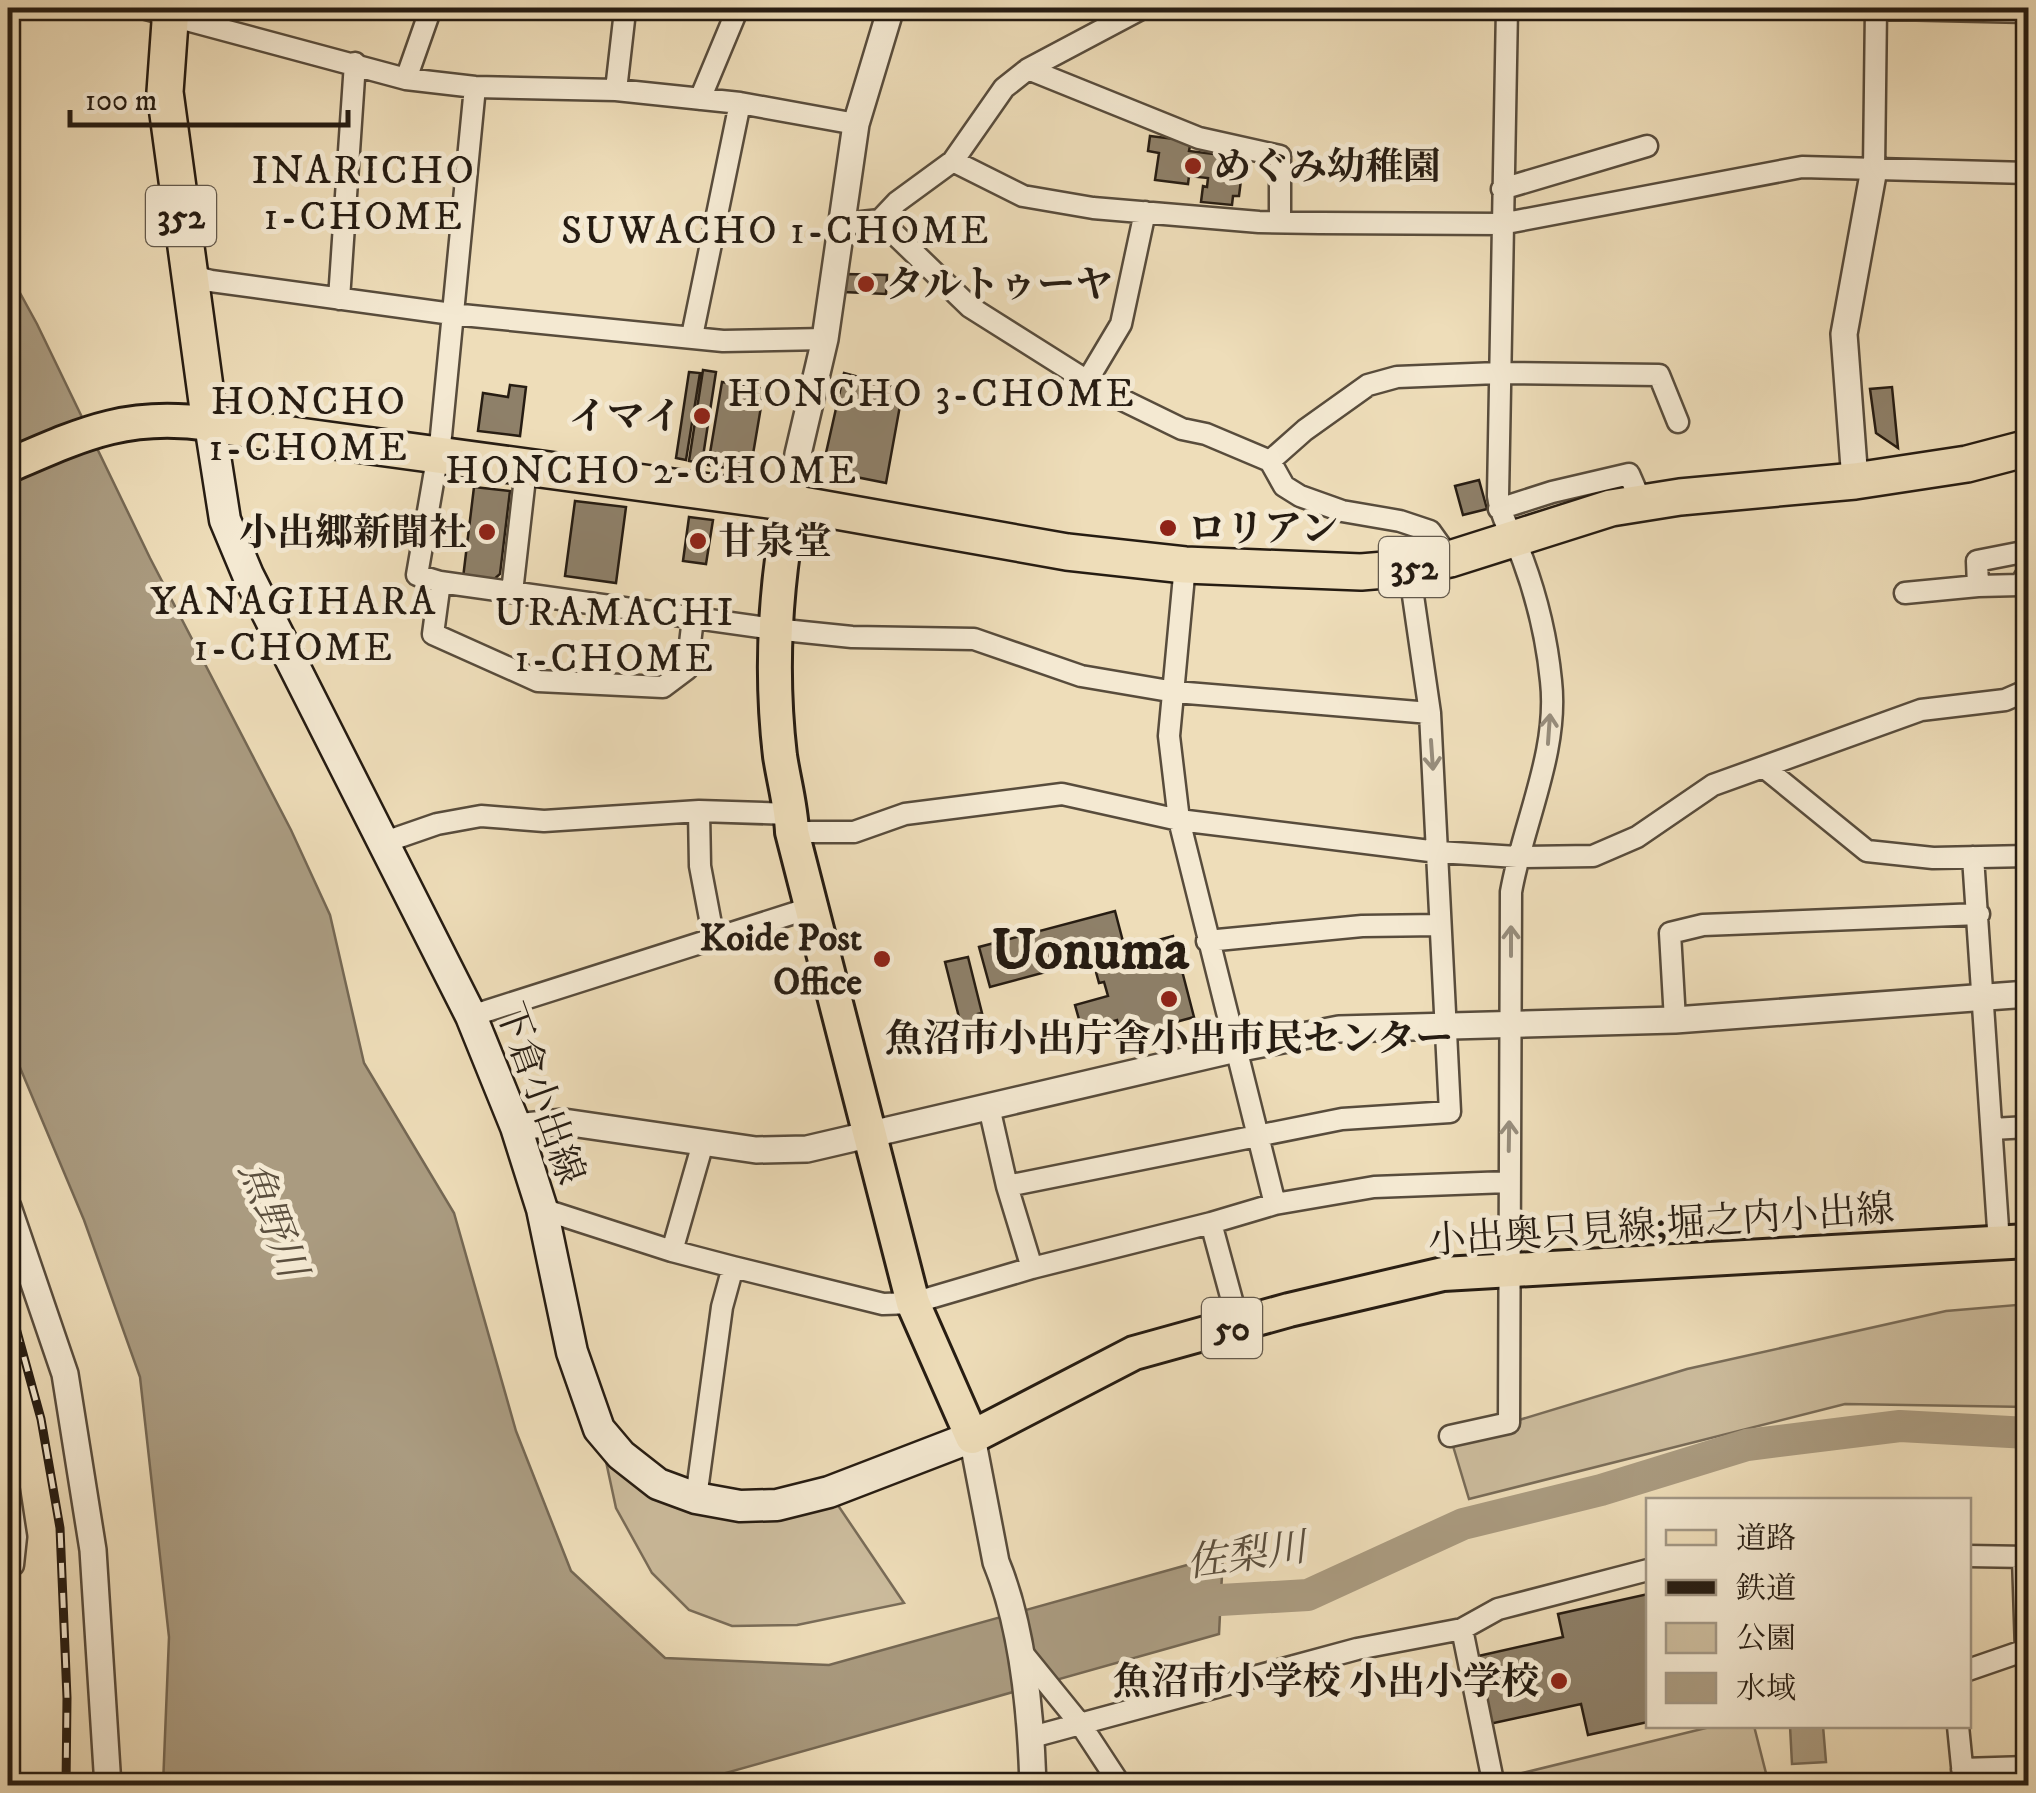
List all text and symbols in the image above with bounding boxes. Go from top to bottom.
scale bar [70,65,348,127]
text: 100 m [85,83,157,120]
place label: めぐみ幼稚園 [1213,144,1441,192]
district label: INARICHO 1-CHOME [252,147,476,243]
marker: めぐみ幼稚園 [1182,155,1204,177]
road number: 352 [146,186,216,246]
district label: SUWACHO 1-CHOME [561,207,991,257]
place label: タルトゥーヤ [886,262,1113,310]
marker: タルトゥーヤ [855,273,877,295]
district label: HONCHO 3-CHOME [728,370,1136,420]
district label: HONCHO 1-CHOME [209,378,409,474]
place label: イマイ [569,394,682,442]
marker: イマイ [691,405,713,427]
district label: HONCHO 2-CHOME [445,447,859,497]
place label: ロリアン [1188,506,1338,554]
place label: 小出郷新聞社 [239,510,467,558]
marker: ロリアン [1157,517,1179,539]
place label: 甘泉堂 [718,519,832,567]
marker: 小出郷新聞社 [476,521,498,543]
marker: 甘泉堂 [687,530,709,552]
road number: 352 [1379,537,1449,597]
district label: YANAGIHARA 1-CHOME [150,578,438,674]
district label: URAMACHI 1-CHOME [494,589,736,685]
one-way arrow [1539,713,1558,745]
one-way arrow [1423,739,1442,771]
place label: Koide Post Office [700,915,862,1007]
district label: Uonuma [991,915,1190,988]
one-way arrow [1502,925,1520,958]
marker: Koide Post Office [871,948,893,970]
marker: 魚沼市小出庁舎小出市民センター [1158,988,1180,1010]
street label: 下倉小出線 [484,996,594,1191]
place label: 魚沼市小出庁舎小出市民センター [885,1016,1453,1064]
one-way arrow [1500,1120,1519,1152]
water label: 魚野川 [226,1155,317,1289]
street label: 小出奥只見線;堀之内小出線 [1426,1186,1896,1266]
road number: 50 [1202,1298,1262,1358]
legend [1646,1498,1971,1728]
text: 道路 [1736,1521,1796,1558]
water label: 佐梨川 [1184,1523,1313,1590]
text: 鉄道 [1736,1571,1796,1608]
text: 公園 [1736,1621,1796,1658]
place label: 魚沼市小学校 小出小学校 [1113,1659,1539,1707]
marker: 魚沼市小学校 小出小学校 [1548,1670,1570,1692]
text: 水域 [1736,1671,1796,1708]

